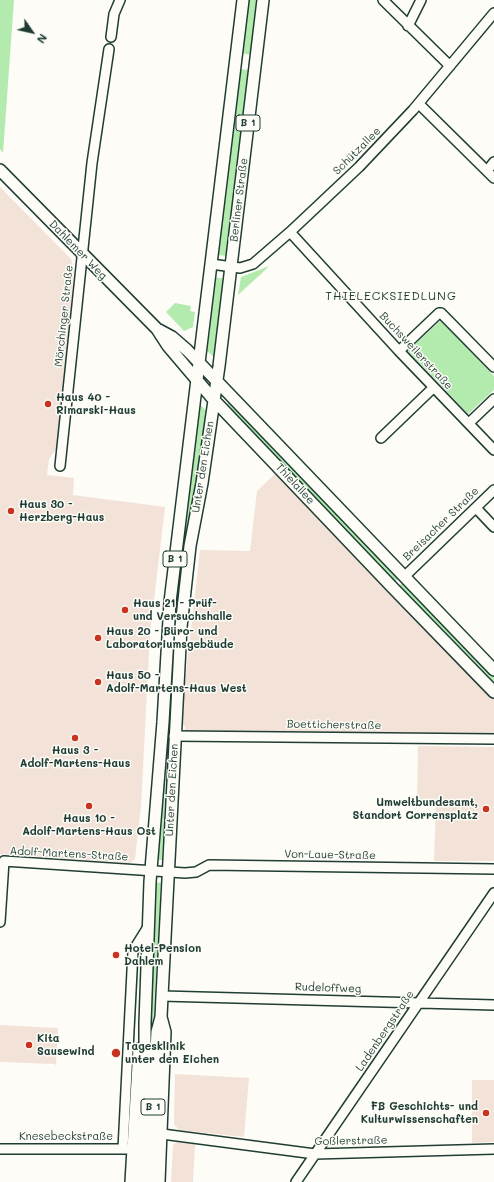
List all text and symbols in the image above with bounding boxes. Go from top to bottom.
north arrow [12,12,52,52]
text: N [34,31,51,47]
road number: B 1 [236,115,260,131]
street label: Schützallee [330,124,384,178]
street label: Berliner Straße [227,157,251,243]
street label: Dahlemer Weg [46,217,110,283]
street label: Mörchinger Straße [52,264,76,368]
district label: THIELECKSIEDLUNG [325,289,457,303]
street label: Buchsweilerstraße [377,310,455,392]
place label: Haus 40 - Rimarski-Haus [56,391,136,417]
marker: Haus 40 - Rimarski-Haus [43,399,53,409]
street label: Unter den Eichen [189,420,217,514]
street label: Thielallee [273,461,317,507]
street label: Breisacher Straße [400,484,482,564]
place label: Haus 30 - Herzberg-Haus [19,498,104,524]
marker: Haus 30 - Herzberg-Haus [6,506,16,516]
road number: B 1 [163,551,187,567]
place label: Haus 21 - Prüf- und Versuchshalle [133,597,232,623]
marker: Haus 21 - Prüf- und Versuchshalle [120,605,130,615]
place label: Haus 20 - Büro- und Laboratoriumsgebäude [106,625,234,651]
marker: Haus 20 - Büro- und Laboratoriumsgebäude [93,633,103,643]
place label: Haus 50 - Adolf-Martens-Haus West [106,669,247,695]
marker: Haus 50 - Adolf-Martens-Haus West [93,677,103,687]
street label: Boetticherstraße [287,718,381,732]
marker: Haus 3 - Adolf-Martens-Haus [70,733,80,743]
street label: Unter den Eichen [163,743,181,837]
place label: Haus 3 - Adolf-Martens-Haus [20,744,130,770]
place label: Umweltbundesamt, Standort Corrensplatz [352,796,478,822]
marker: Haus 10 - Adolf-Martens-Haus Ost [84,801,94,811]
marker: Umweltbundesamt, Standort Corrensplatz [481,804,491,814]
place label: Haus 10 - Adolf-Martens-Haus Ost [22,812,156,838]
street label: Adolf-Martens-Straße [9,844,129,864]
street label: Von-Laue-Straße [284,848,376,862]
place label: Hotel-Pension Dahlem [124,942,201,968]
marker: Hotel-Pension Dahlem [111,950,121,960]
street label: Rudeloffweg [295,980,361,996]
street label: Ladenbergstraße [353,988,417,1074]
place label: Kita Sausewind [37,1032,95,1058]
marker: Kita Sausewind [24,1040,34,1050]
place label: Tagesklinik unter den Eichen [125,1040,219,1066]
marker: Tagesklinik unter den Eichen [110,1047,122,1059]
road number: B 1 [141,1099,165,1115]
place label: FB Geschichts- und Kulturwissenschaften [361,1100,478,1126]
marker: FB Geschichts- und Kulturwissenschaften [481,1108,491,1118]
street label: Knesebeckstraße [19,1130,113,1144]
street label: Goßlerstraße [314,1134,388,1148]

